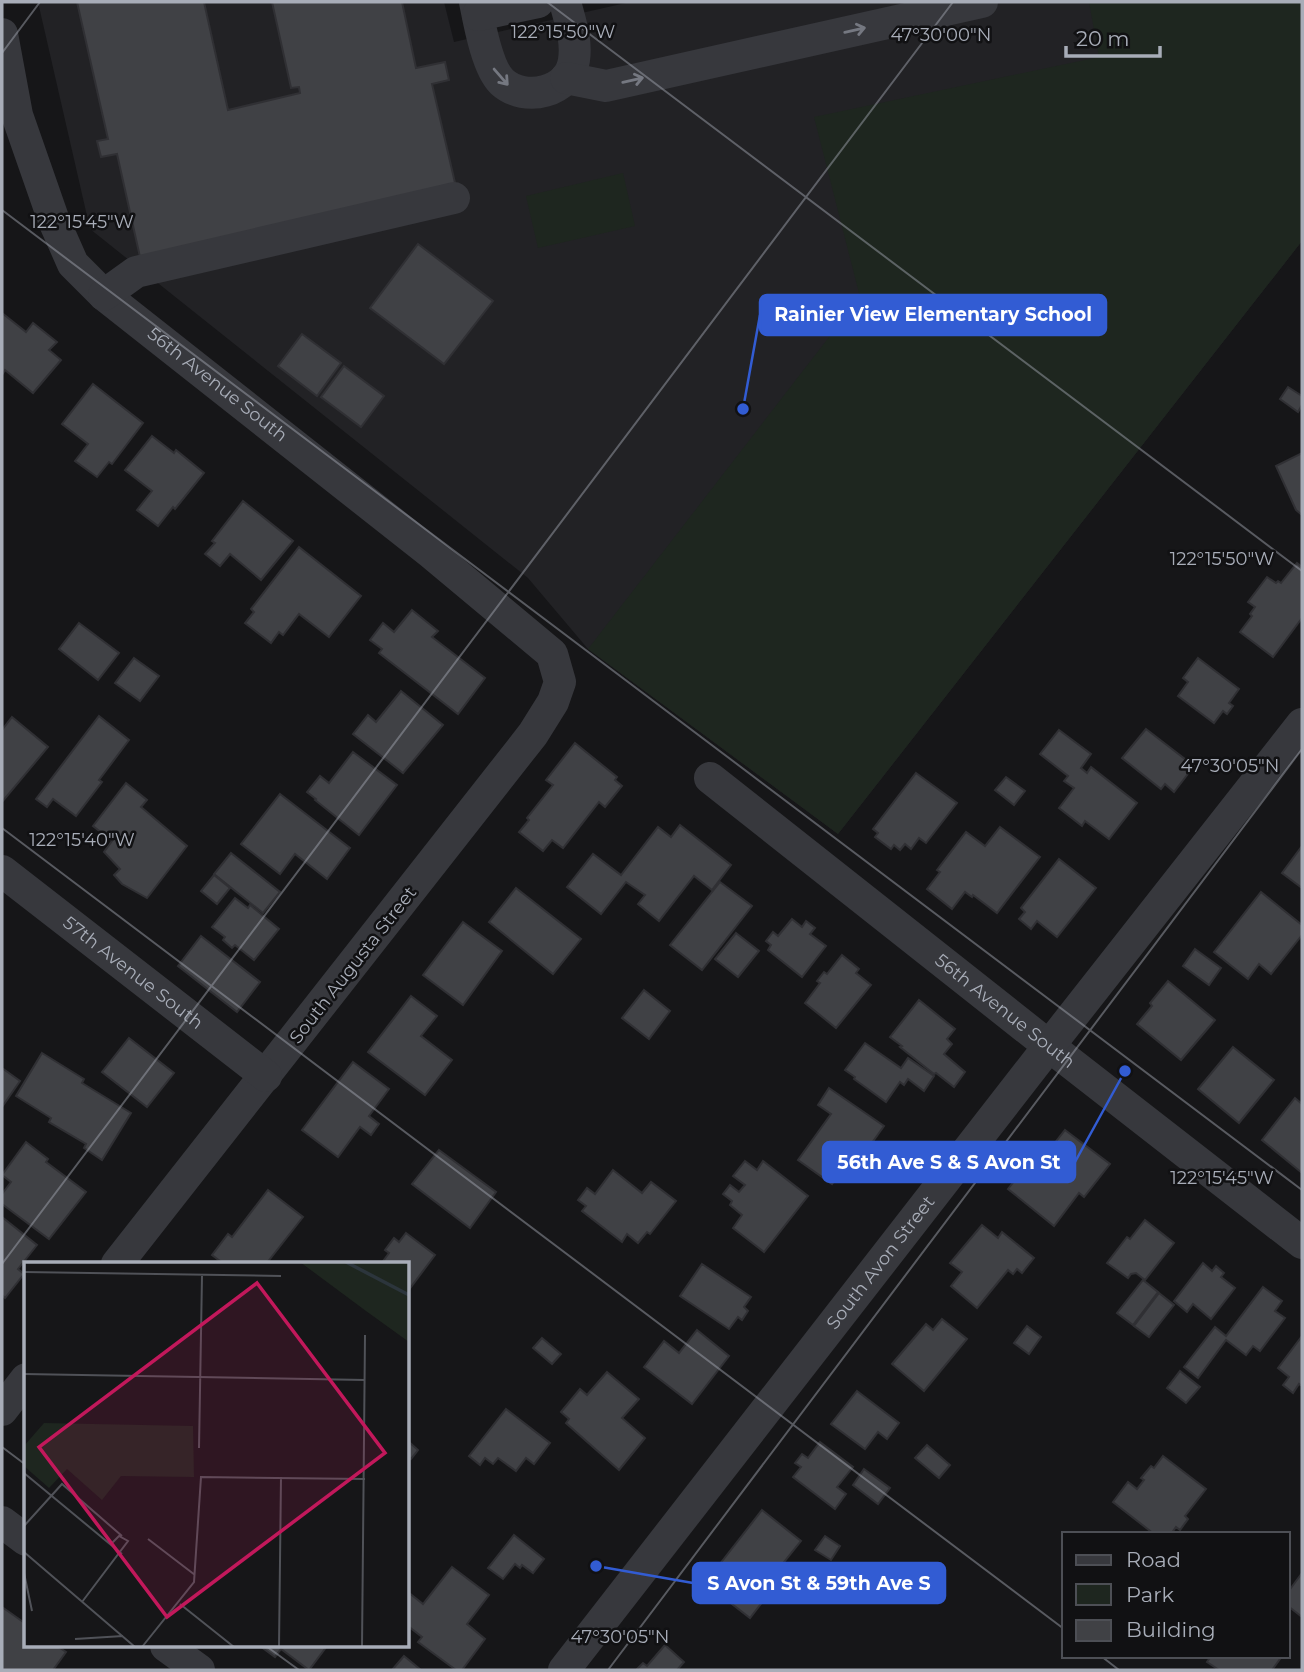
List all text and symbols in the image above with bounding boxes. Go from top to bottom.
scale bar [1066,14,1160,58]
text: 122°15'50"W [511,21,615,43]
one-way arrow [843,23,866,36]
text: 47°30'00"N [891,24,991,46]
text: 20 m [1076,26,1130,51]
one-way arrow [493,68,509,86]
one-way arrow [621,72,644,86]
text: 122°15'45"W [30,211,134,233]
callout: Rainier View Elementary School [760,295,1106,335]
text: Rainier View Elementary School [774,303,1092,326]
street label: 56th Avenue South [143,323,292,446]
text: 122°15'50"W [1170,548,1274,570]
text: 47°30'05"N [1181,755,1279,777]
text: 122°15'40"W [29,829,135,851]
street label: South Augusta Street [285,882,421,1048]
street label: 57th Avenue South [59,912,207,1034]
street label: 56th Avenue South [931,949,1079,1073]
callout: 56th Ave S & S Avon St [823,1142,1075,1182]
text: 56th Ave S & S Avon St [837,1151,1061,1174]
text: 122°15'45"W [1170,1167,1274,1189]
street label: South Avon Street [822,1191,939,1334]
inset map [24,1262,410,1648]
legend [1062,1532,1290,1658]
text: Road [1126,1547,1181,1572]
callout: S Avon St & 59th Ave S [693,1563,945,1603]
text: S Avon St & 59th Ave S [707,1572,931,1595]
text: Park [1126,1582,1174,1607]
text: Building [1126,1617,1216,1642]
text: 47°30'05"N [571,1626,669,1648]

